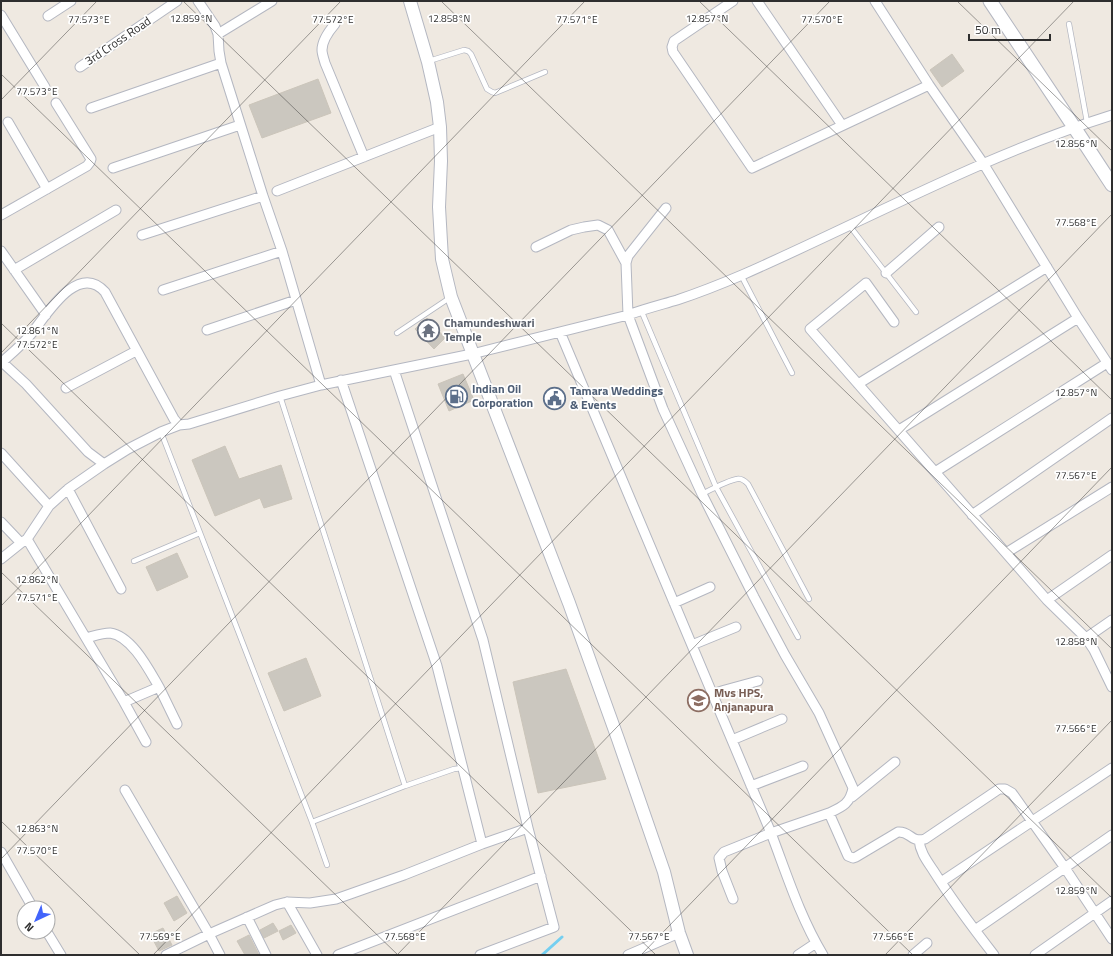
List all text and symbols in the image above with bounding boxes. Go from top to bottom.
street label: 3rd Cross Road [81,11,155,70]
text: 12.859°N [170,11,212,26]
text: 12.858°N [428,11,470,26]
text: 12.857°N [686,11,728,26]
text: 77.573°E [68,12,110,27]
text: 77.572°E [312,12,354,27]
text: 77.571°E [556,12,598,27]
text: 77.570°E [801,12,843,27]
scale bar [969,16,1050,42]
text: 50 m [975,20,1001,39]
text: 77.573°E [16,84,58,99]
text: 12.856°N [1055,136,1097,151]
text: 77.568°E [1055,215,1097,230]
place label: Chamundeshwari Temple [444,313,535,346]
temple icon: Chamundeshwari Temple [415,317,441,343]
text: 12.861°N [16,323,58,338]
text: 77.572°E [16,337,58,352]
place label: Indian Oil Corporation [472,379,533,412]
place label: Tamara Weddings & Events [570,381,663,414]
fuel station icon: Indian Oil Corporation [444,383,470,409]
public building icon: Tamara Weddings & Events [541,385,567,411]
text: 12.857°N [1055,385,1097,400]
text: 77.567°E [1055,468,1097,483]
text: 12.862°N [16,572,58,587]
text: 77.571°E [16,590,58,605]
text: 12.858°N [1055,634,1097,649]
place label: Mvs HPS, Anjanapura [714,683,774,716]
school or university icon: Mvs HPS, Anjanapura [685,687,711,713]
text: 77.566°E [1055,721,1097,736]
text: 12.863°N [16,821,58,836]
text: 77.570°E [16,843,58,858]
text: 12.859°N [1055,883,1097,898]
north arrow [16,900,56,940]
text: N [21,919,37,936]
text: 77.569°E [139,929,181,944]
text: 77.568°E [384,929,426,944]
text: 77.567°E [628,929,670,944]
text: 77.566°E [872,929,914,944]

